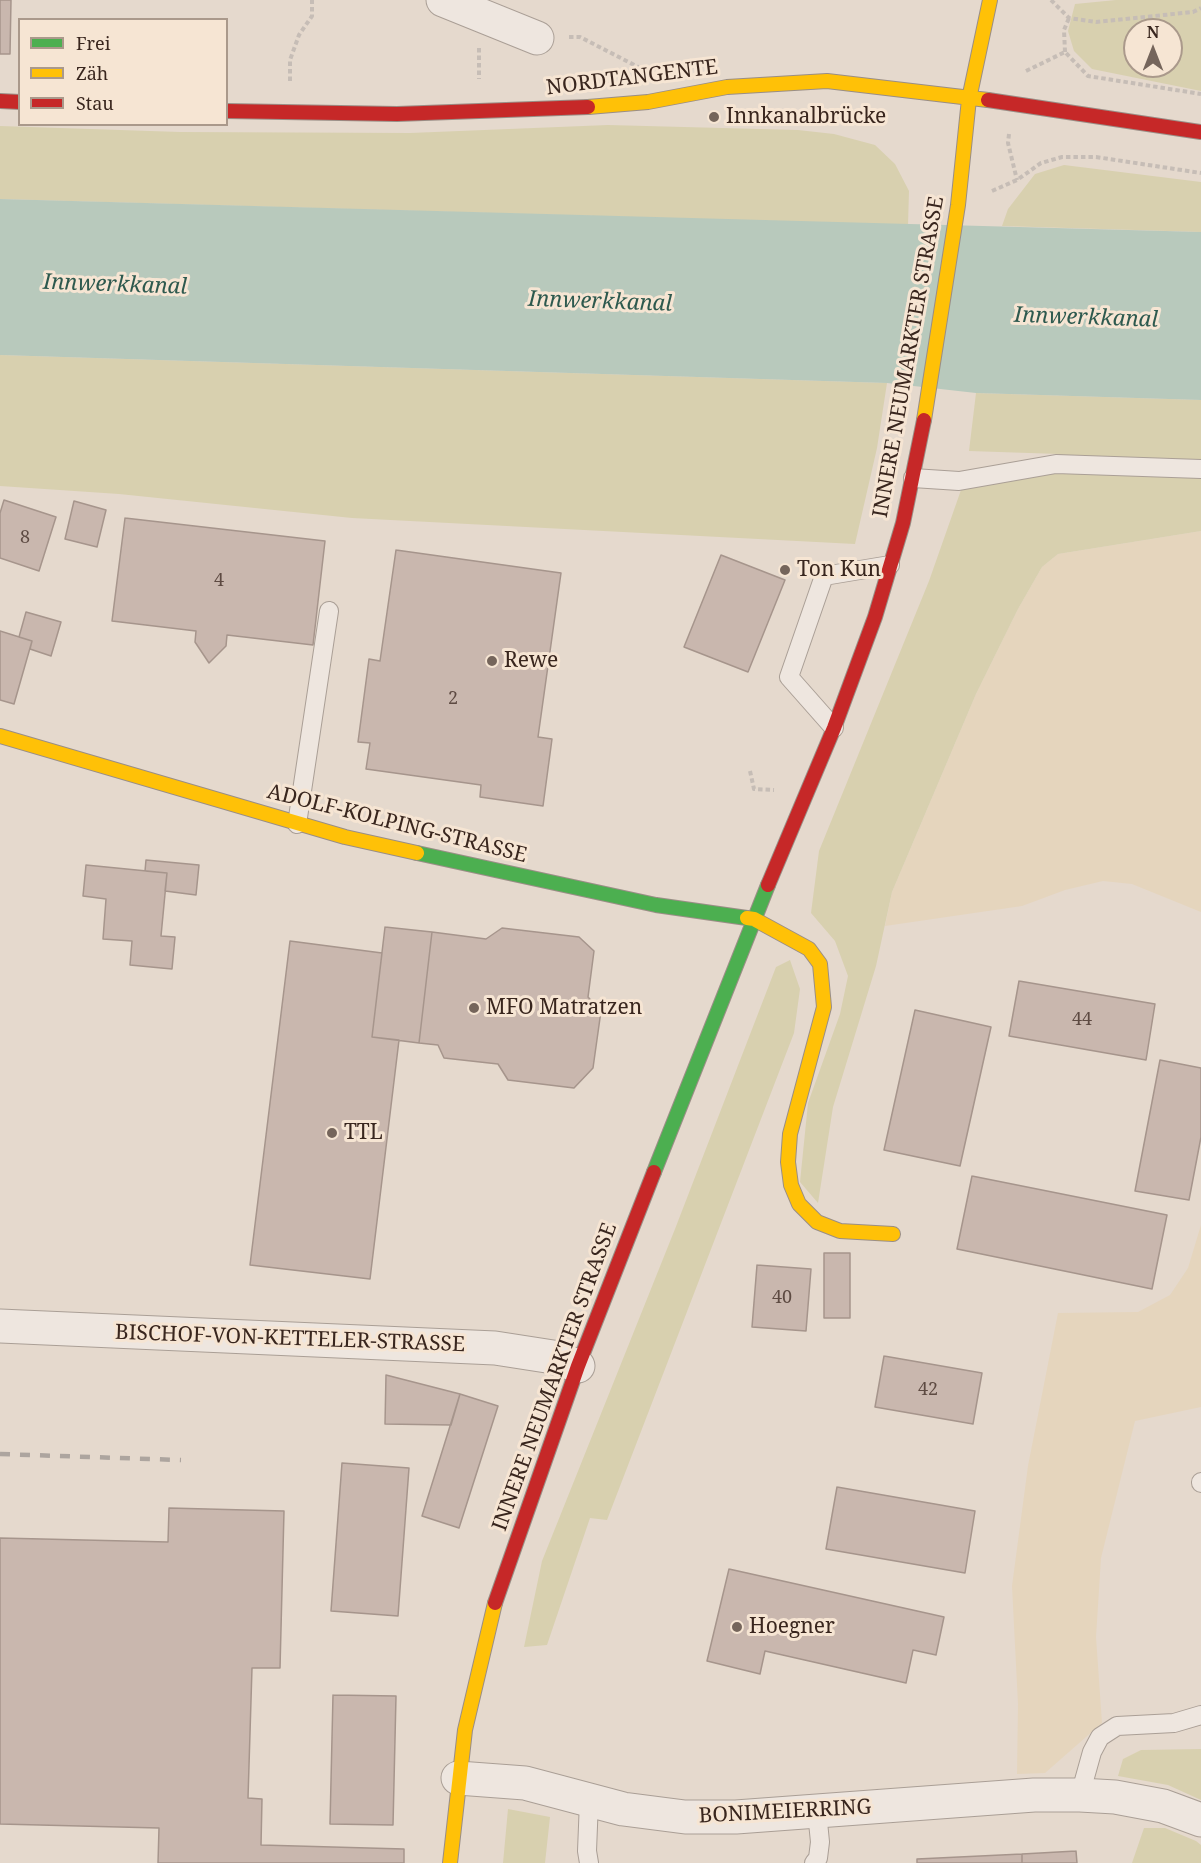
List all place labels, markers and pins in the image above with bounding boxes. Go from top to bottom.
place label: Innkanalbrücke [726,104,886,130]
marker: Innkanalbrücke [707,110,721,124]
place label: Ton Kun [797,557,881,583]
marker: Ton Kun [778,563,792,577]
place label: Rewe [504,648,558,674]
marker: Rewe [485,654,499,668]
place label: MFO Matratzen [486,995,642,1021]
marker: MFO Matratzen [467,1001,481,1015]
place label: TTL [344,1120,383,1146]
marker: TTL [325,1126,339,1140]
place label: Hoegner [749,1614,835,1640]
marker: Hoegner [730,1620,744,1634]

